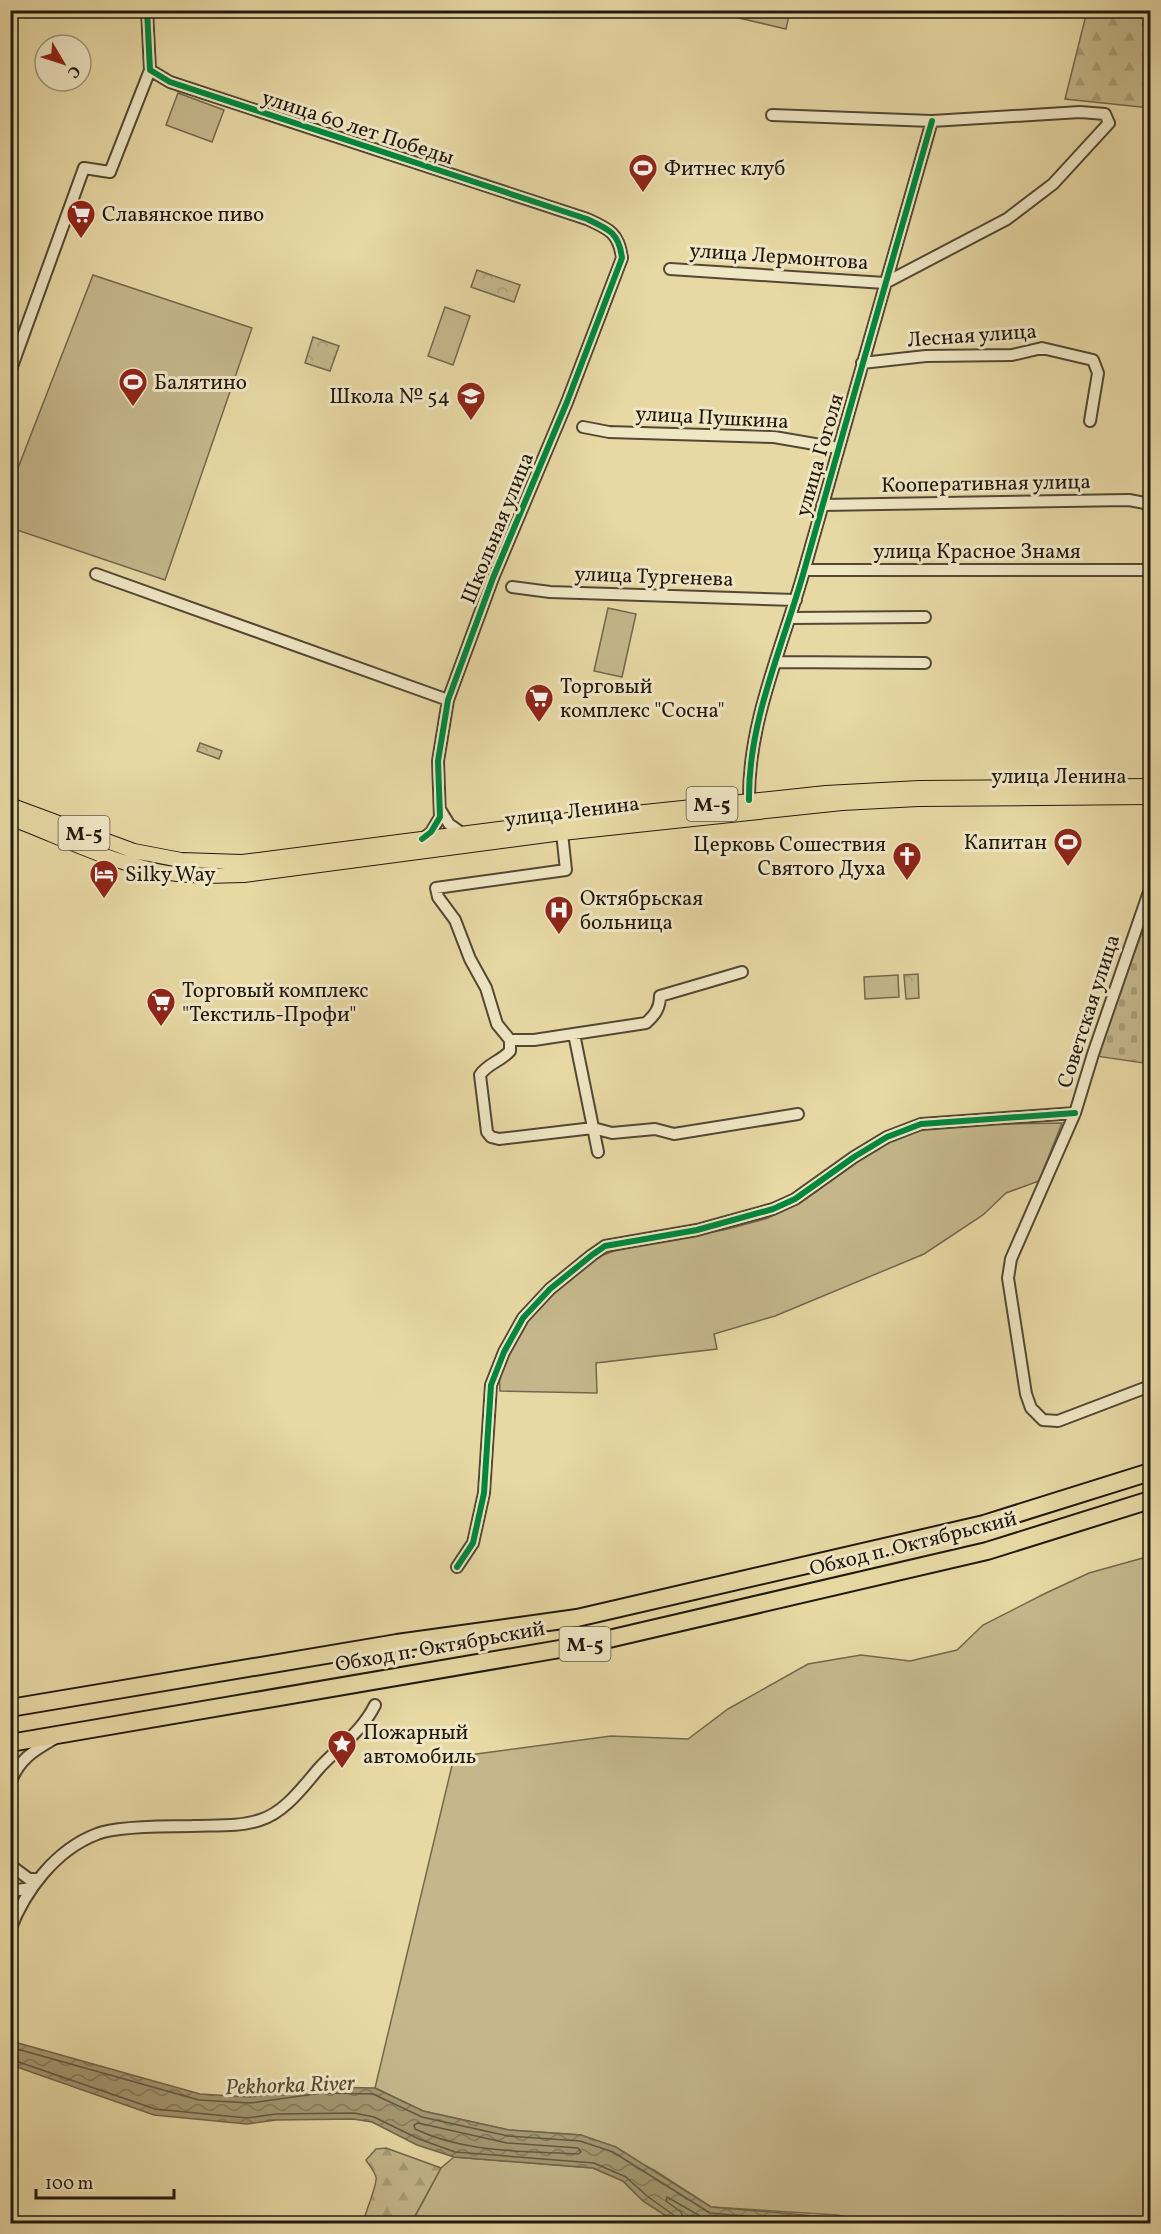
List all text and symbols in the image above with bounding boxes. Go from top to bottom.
north arrow [33,33,93,93]
text: С [61,60,85,82]
street label: улица 60 лет Победы [258,84,458,173]
sports icon: Фитнес клуб [627,152,659,194]
place label: Фитнес клуб [664,155,785,184]
supermarket icon: Славянское пиво [65,198,97,240]
place label: Славянское пиво [102,201,264,230]
street label: улица Лермонтова [688,237,869,278]
street label: Лесная улица [906,318,1038,355]
sports icon: Балятино [117,366,149,408]
place label: Балятино [154,369,247,398]
school or university icon: Школа № 54 [455,380,487,422]
place label: Школа № 54 [329,383,450,412]
street label: улица Гоголя [789,390,852,520]
street label: улица Пушкина [634,400,789,437]
street label: Школьная улица [455,448,542,609]
street label: Кооперативная улица [881,468,1091,501]
street label: улица Красное Знамя [873,538,1081,567]
street label: улица Тургенева [574,560,734,595]
place label: Торговый комплекс "Сосна" [560,673,725,726]
supermarket icon: Торговый комплекс "Сосна" [523,682,555,724]
street label: улица Ленина [991,763,1127,792]
road number: М-5 [686,787,738,821]
street label: улица Ленина [503,790,641,835]
road number: М-5 [58,816,110,850]
sports icon: Капитан [1052,826,1084,868]
place label: Капитан [964,829,1047,858]
place label: Церковь Сошествия Святого Духа [693,831,886,884]
church icon: Церковь Сошествия Святого Духа [891,840,923,882]
hotel icon: Silky Way [88,858,120,900]
place label: Silky Way [125,861,216,890]
place label: Октябрьская больница [580,885,703,938]
hospital icon: Октябрьская больница [543,894,575,936]
street label: Советская улица [1051,931,1128,1092]
place label: Торговый комплекс "Текстиль-Профи" [182,977,369,1030]
supermarket icon: Торговый комплекс "Текстиль-Профи" [145,986,177,1028]
street label: Обход п. Октябрьский [807,1505,1020,1584]
street label: Обход п. Октябрьский [333,1615,548,1680]
road number: М-5 [560,1627,610,1661]
place label: Пожарный автомобиль [363,1719,476,1772]
place icon: Пожарный автомобиль [326,1728,358,1770]
water label: Pekhorka River [225,2069,356,2104]
scale bar [36,2162,174,2200]
text: 100 m [45,2172,94,2197]

